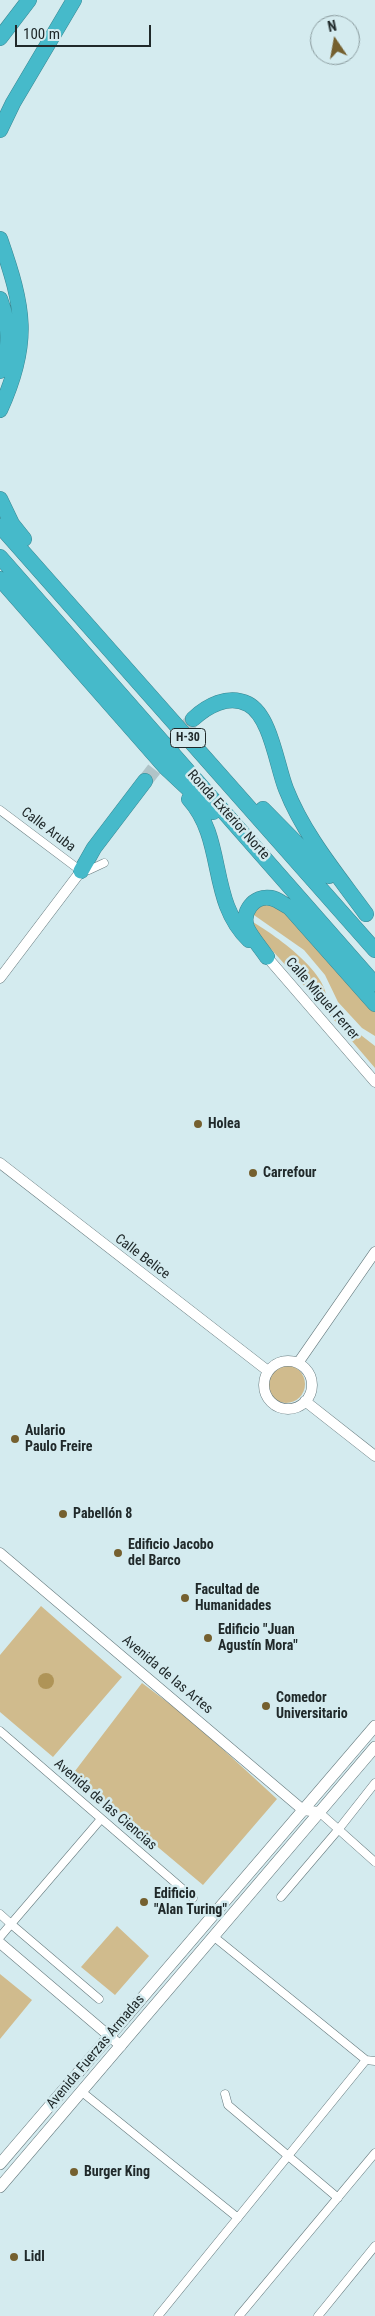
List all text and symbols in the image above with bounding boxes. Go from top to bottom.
scale bar [18,15,154,47]
north arrow [310,15,360,65]
text: N [326,18,338,35]
text: 100 m [23,25,60,43]
road number: H-30 [170,728,206,748]
street label: Ronda Exterior Norte [183,767,273,863]
street label: Calle Aruba [18,804,78,856]
street label: Calle Miguel Ferrer [282,954,362,1044]
place label: Holea [208,1116,240,1132]
marker: Holea [192,1118,204,1130]
place label: Carrefour [263,1165,316,1181]
marker: Carrefour [247,1167,259,1179]
street label: Calle Belice [111,1231,173,1283]
place label: Aulario Paulo Freire [25,1423,93,1455]
marker: Aulario Paulo Freire [9,1433,21,1445]
place label: Pabellón 8 [73,1506,132,1522]
marker: Pabellón 8 [57,1508,69,1520]
place label: Edificio Jacobo del Barco [128,1537,214,1570]
marker: Edificio Jacobo del Barco [112,1547,124,1559]
place label: Facultad de Humanidades [195,1582,271,1614]
marker: Facultad de Humanidades [179,1592,191,1604]
place label: Edificio "Juan Agustín Mora" [218,1622,298,1654]
street label: Avenida de las Artes [118,1632,216,1718]
marker: Edificio "Juan Agustín Mora" [202,1632,214,1644]
place label: Comedor Universitario [276,1690,348,1722]
marker: Comedor Universitario [260,1700,272,1712]
street label: Avenida de las Ciencias [50,1756,160,1854]
place label: Edificio "Alan Turing" [154,1886,227,1918]
marker: Edificio "Alan Turing" [138,1896,150,1908]
street label: Avenida Fuerzas Armadas [44,1992,148,2112]
place label: Burger King [84,2164,150,2180]
marker: Burger King [68,2166,80,2178]
place label: Lidl [24,2249,45,2265]
marker: Lidl [8,2251,20,2263]

